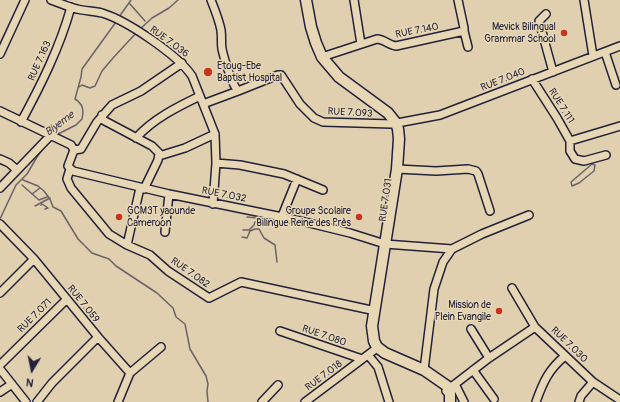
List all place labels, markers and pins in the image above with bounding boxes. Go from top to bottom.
place label: Mevick Bilingual Grammar School [484,21,556,44]
marker: Mevick Bilingual Grammar School [559,28,569,38]
place label: Etoug-Ebe Baptist Hospital [217,60,282,84]
marker: Etoug-Ebe Baptist Hospital [202,66,214,78]
place label: GCM3T yaounde Cameroon [127,205,195,228]
place label: Groupe Scolaire Bilingue Reine des Près [256,205,351,228]
marker: GCM3T yaounde Cameroon [114,212,124,222]
marker: Groupe Scolaire Bilingue Reine des Près [354,212,364,222]
place label: Mission de Plein Evangile [435,299,491,322]
marker: Mission de Plein Evangile [494,306,504,316]

